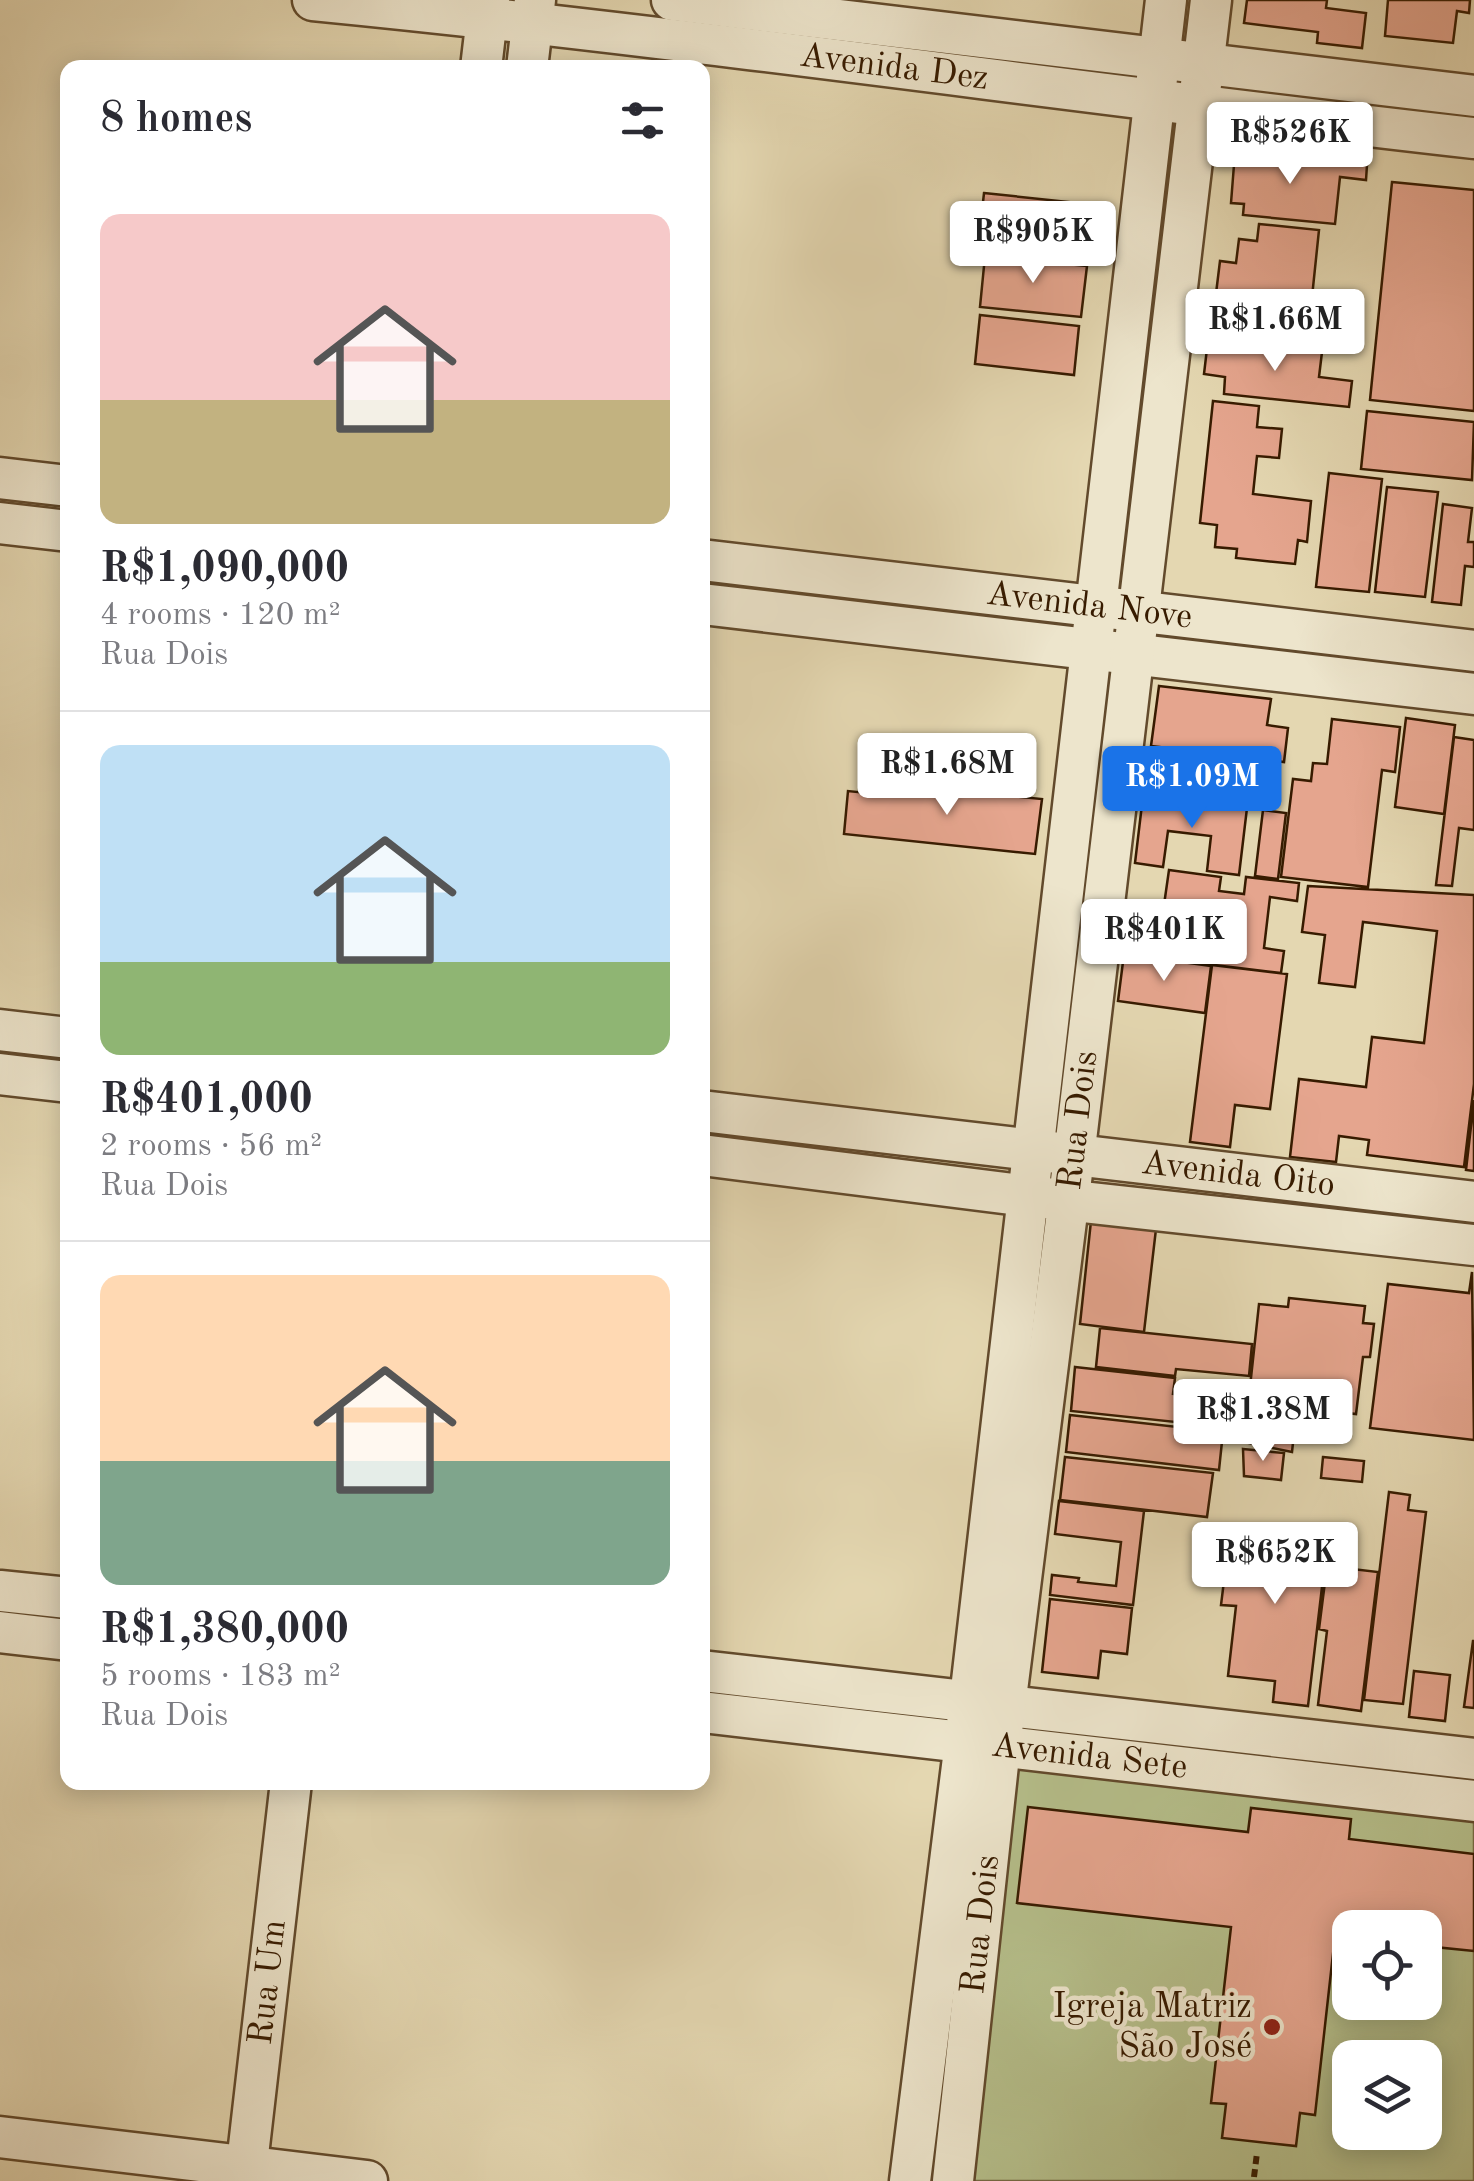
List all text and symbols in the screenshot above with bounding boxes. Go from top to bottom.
street label: Avenida Dez [798,38,991,96]
icon: filters [615,93,670,148]
text: 8 homes [100,99,252,141]
pin: R$526K [1209,102,1371,187]
text: R$526K [1229,118,1351,150]
pin: R$905K [952,201,1114,286]
text: R$905K [972,217,1094,249]
icon: home [295,279,475,459]
pin: R$1.66M [1183,289,1367,374]
text: R$1.66M [1207,305,1343,337]
text: R$1,090,000 [100,549,349,591]
street label: Avenida Nove [984,576,1194,635]
text: 4 rooms · 120 m² [100,600,341,632]
text: Rua Dois [100,640,228,672]
pin: R$1.68M [855,733,1039,818]
pin: R$1.09M [1100,746,1284,831]
text: R$1.68M [879,749,1015,781]
text: R$1.09M [1124,762,1260,794]
icon: home [295,810,475,990]
pin: R$401K [1083,899,1245,984]
text: R$401K [1103,915,1225,947]
street label: Rua Dois [1052,1049,1104,1192]
text: R$401,000 [100,1080,313,1122]
text: 2 rooms · 56 m² [100,1131,322,1163]
street label: Avenida Oito [1139,1145,1337,1203]
text: Rua Dois [100,1171,228,1203]
icon: home [295,1340,475,1520]
pin: R$1.38M [1171,1379,1355,1464]
text: R$1.38M [1195,1395,1331,1427]
pin: R$652K [1194,1522,1356,1607]
text: R$652K [1214,1538,1336,1570]
text: R$1,380,000 [100,1610,349,1652]
text: 5 rooms · 183 m² [100,1661,341,1693]
text: Rua Dois [100,1701,228,1733]
street label: Avenida Sete [989,1728,1190,1785]
street label: Rua Dois [956,1853,1006,1996]
map controls [1332,1910,1442,2150]
button: locate [1332,1910,1442,2020]
street label: Rua Um [243,1918,293,2047]
place label: Igreja Matriz São José [1052,1990,1252,2065]
marker: Igreja Matriz São José [1261,2016,1283,2038]
button: layers [1332,2040,1442,2150]

